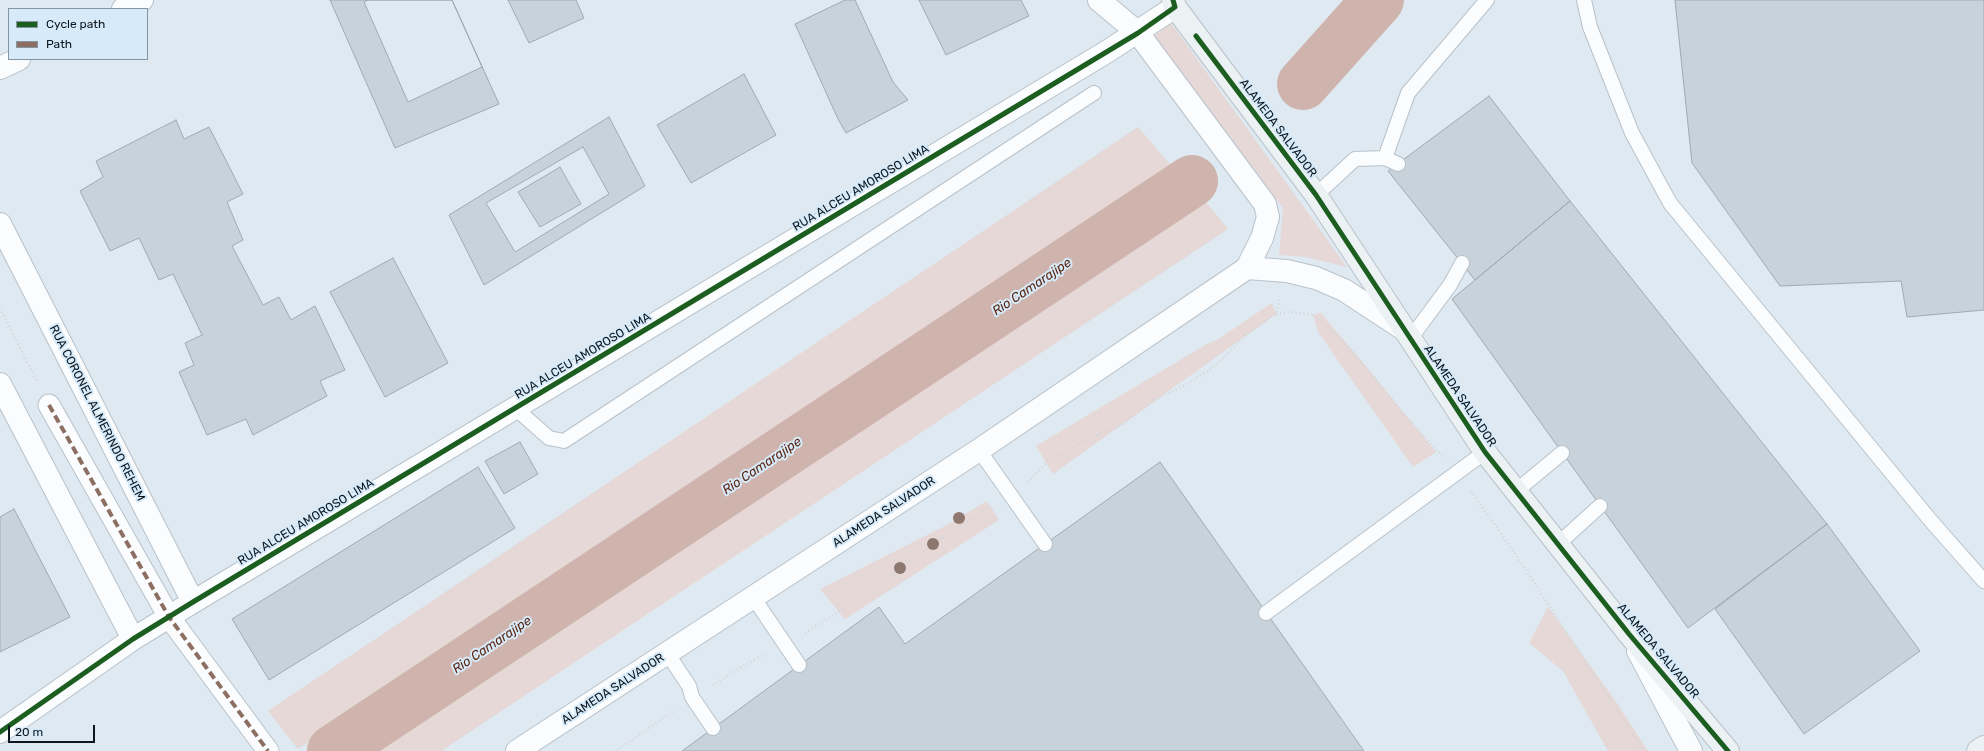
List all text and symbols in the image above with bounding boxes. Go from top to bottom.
legend [8,8,148,60]
text: Cycle path [46,17,105,31]
text: Path [46,37,72,51]
street label: ALAMEDA SALVADOR [1236,76,1320,180]
street label: RUA ALCEU AMOROSO LIMA [790,142,932,234]
water label: Rio Camarajipe [990,255,1074,319]
street label: RUA ALCEU AMOROSO LIMA [512,310,654,402]
street label: RUA CORONEL ALMERINDO REHEM [46,323,148,503]
street label: ALAMEDA SALVADOR [1421,343,1499,449]
water label: Rio Camarajipe [720,434,804,498]
street label: ALAMEDA SALVADOR [830,473,938,551]
street label: RUA ALCEU AMOROSO LIMA [235,476,377,568]
street label: ALAMEDA SALVADOR [1614,601,1702,701]
water label: Rio Camarajipe [450,613,534,677]
street label: ALAMEDA SALVADOR [559,650,667,728]
scale bar [10,717,97,743]
text: 20 m [15,725,43,739]

